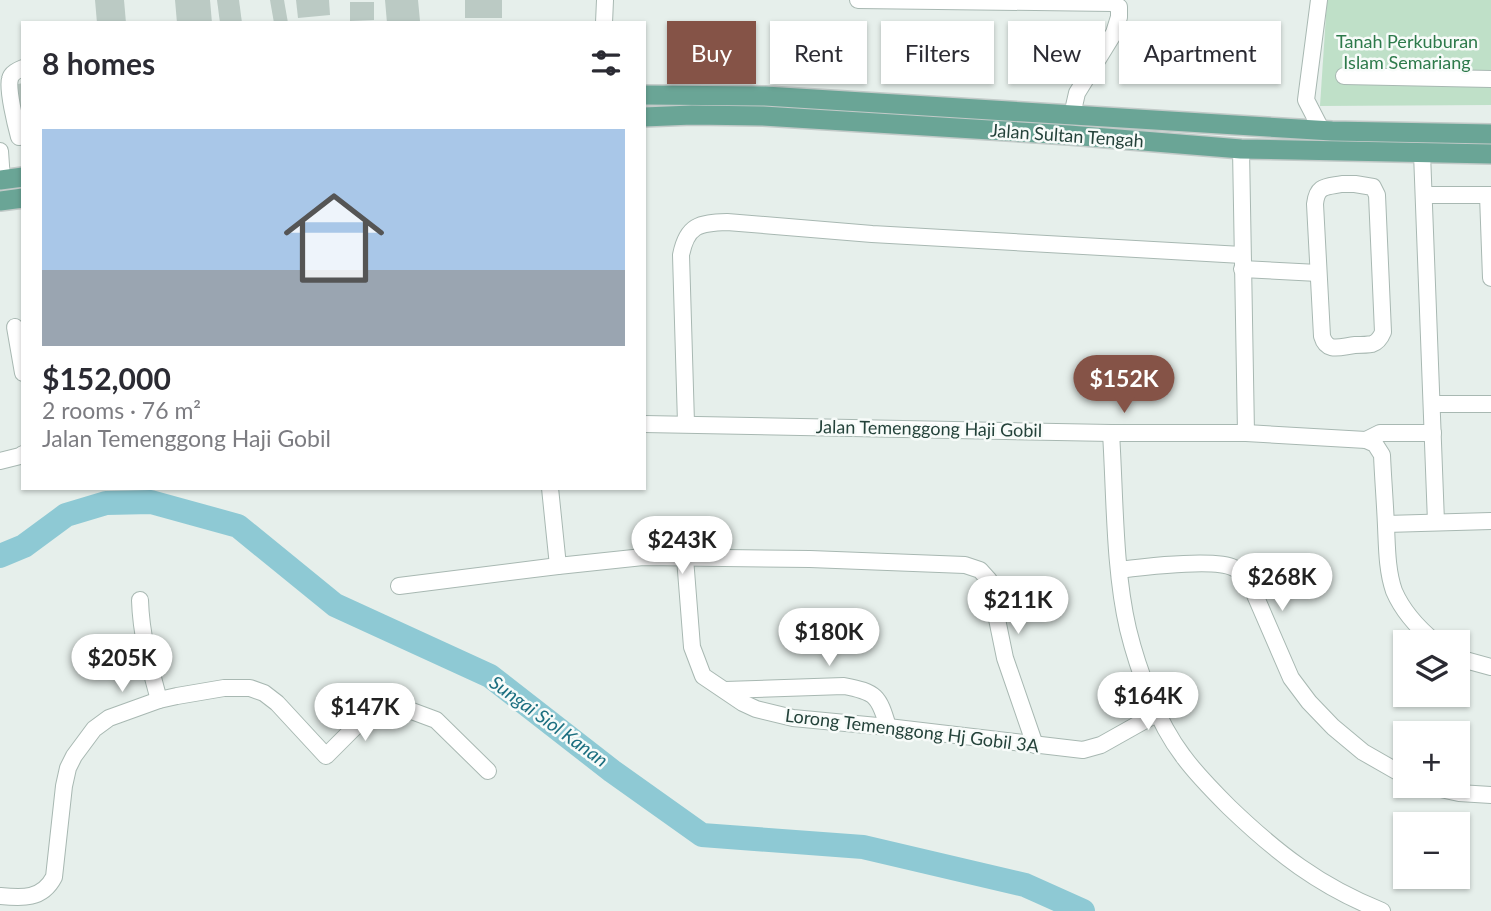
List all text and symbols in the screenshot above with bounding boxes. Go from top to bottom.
chip: Buy [667,21,756,84]
chip: Rent [770,21,867,84]
chip: Filters [881,21,994,84]
chip: New [1008,21,1105,84]
chip: Apartment [1119,21,1281,84]
park label: Tanah Perkuburan Islam Semariang [1336,30,1478,73]
icon: filters [587,44,625,82]
text: 8 homes [42,45,155,81]
street label: Jalan Sultan Tengah [990,119,1145,151]
icon: home [271,175,397,301]
pin: $152K [1075,356,1173,415]
text: $152,000 [42,360,171,396]
text: $152K [1089,364,1159,392]
text: 2 rooms · 76 m² [42,396,201,424]
street label: Jalan Temenggong Haji Gobil [816,415,1042,441]
text: Jalan Temenggong Haji Gobil [42,424,331,452]
pin: $243K [633,516,731,576]
text: $243K [647,525,717,553]
pin: $268K [1233,554,1331,613]
text: $268K [1247,562,1317,590]
pin: $211K [969,576,1067,636]
text: $211K [983,585,1053,613]
pin: $180K [780,608,878,668]
text: $180K [794,617,864,645]
map controls [1393,630,1470,889]
button: layers [1393,630,1470,707]
pin: $205K [73,634,171,694]
text: $205K [87,643,157,671]
water label: Sungai Siol Kanan [486,670,613,771]
pin: $164K [1099,672,1197,732]
text: $164K [1113,681,1183,709]
pin: $147K [316,684,414,743]
text: $147K [330,692,400,720]
street label: Lorong Temenggong Hj Gobil 3A [784,704,1041,757]
button: + [1393,721,1470,798]
button: − [1393,812,1470,889]

